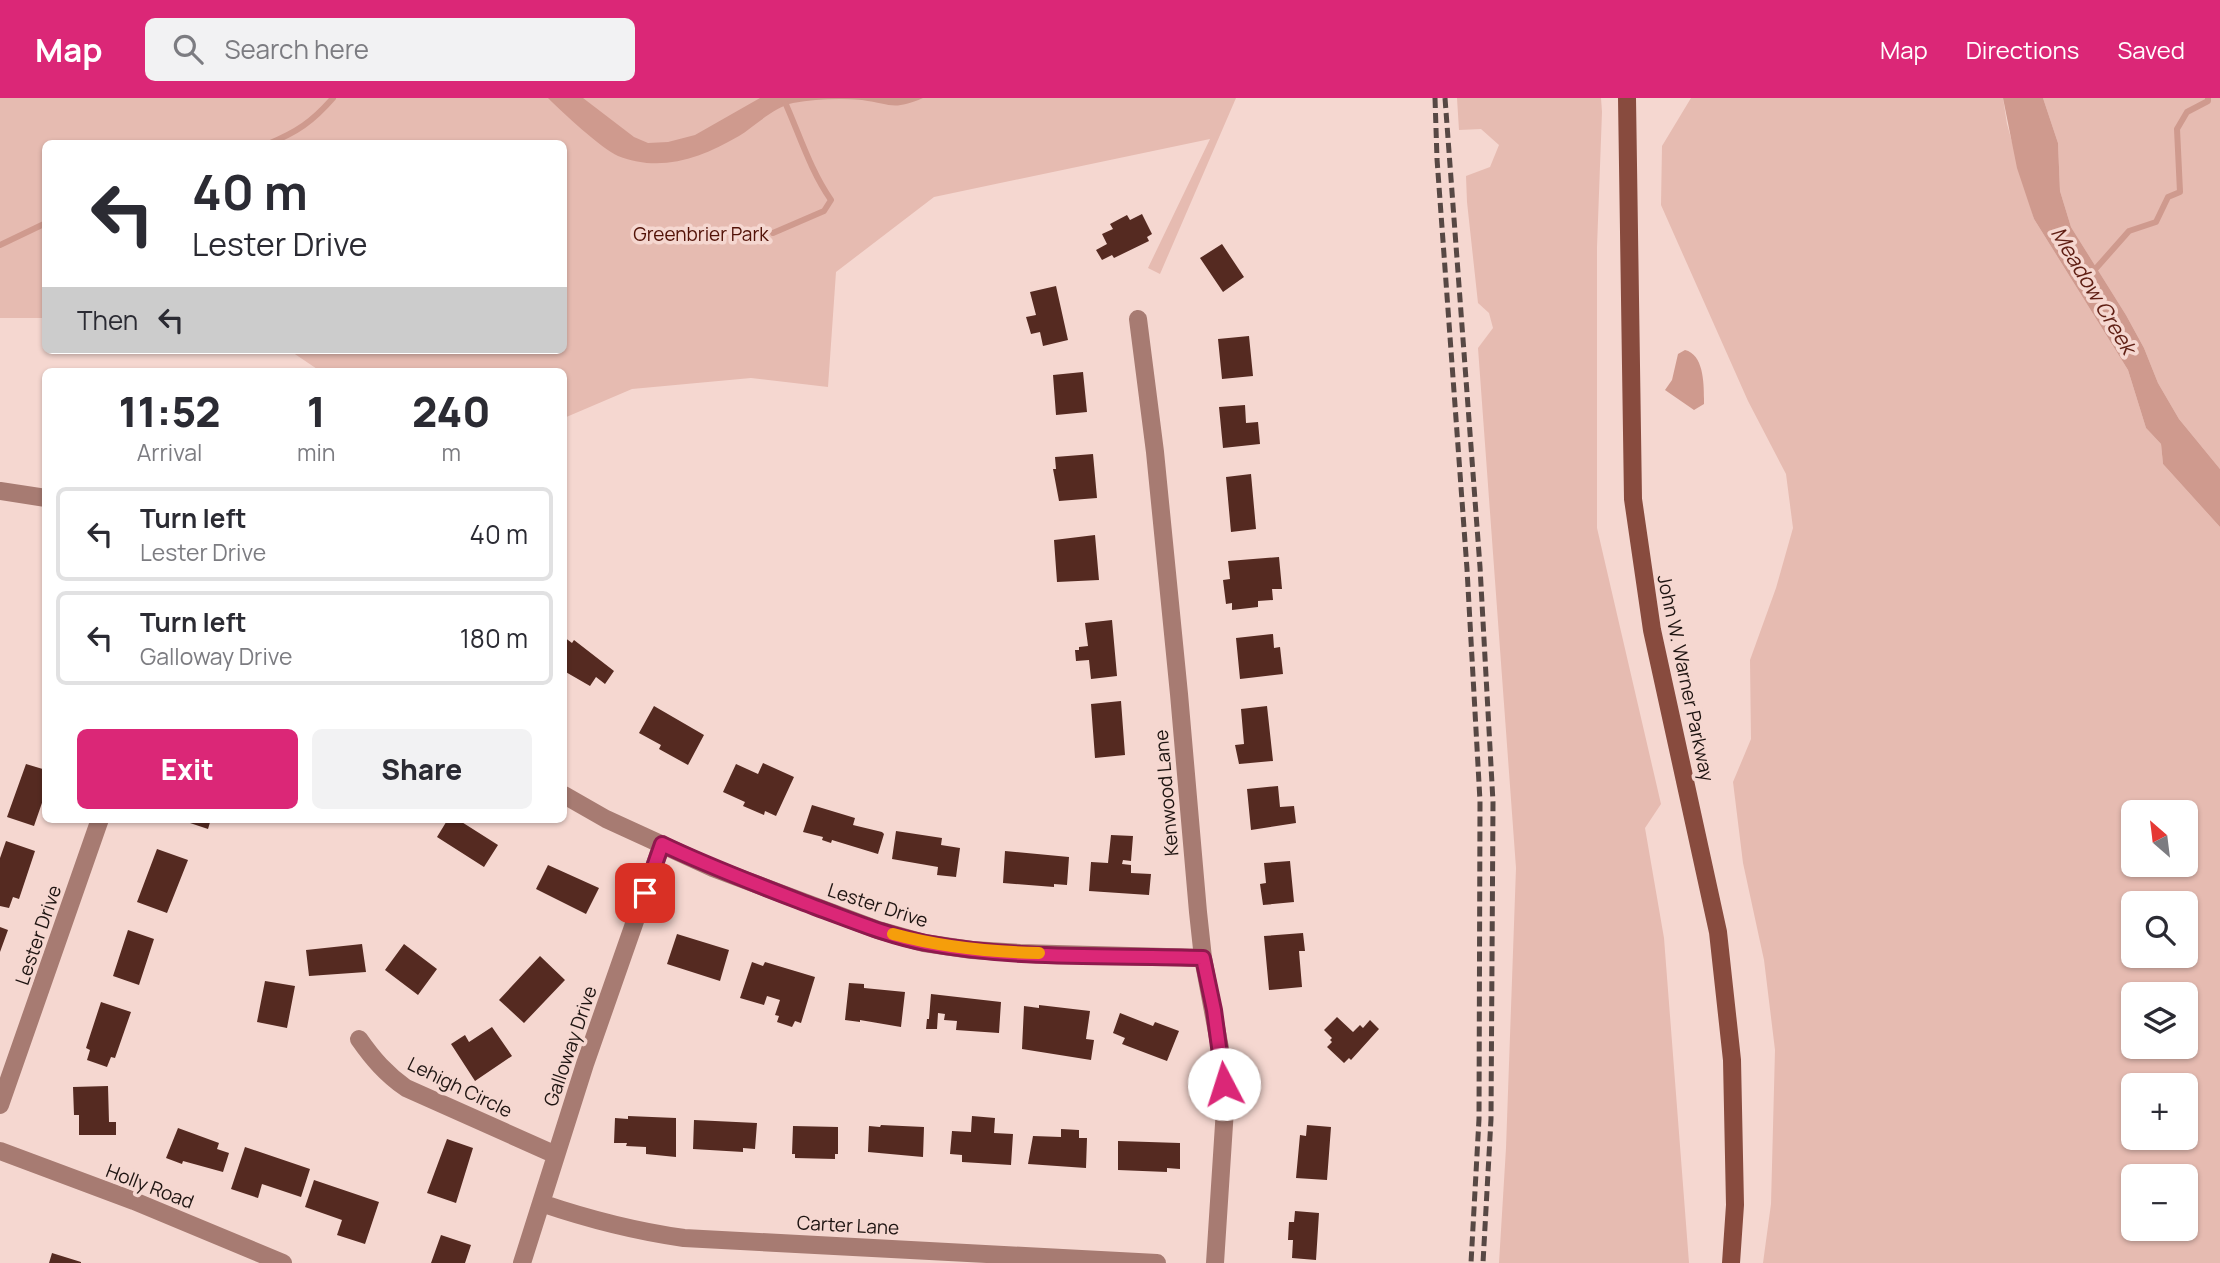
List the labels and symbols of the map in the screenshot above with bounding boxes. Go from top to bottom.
park label: Greenbrier Park [633,221,769,247]
water label: Meadow Creek [2045,221,2144,361]
street label: John W. Warner Parkway [1651,572,1721,784]
street label: Kenwood Lane [1148,729,1184,857]
north arrow [2121,800,2198,877]
pin [615,863,675,923]
street label: Lester Drive [824,877,932,933]
street label: Lester Drive [9,882,67,988]
street label: Galloway Drive [537,982,603,1110]
position arrow [1187,1047,1261,1121]
street label: Lehigh Circle [403,1050,517,1124]
street label: Holly Road [102,1157,198,1215]
street label: Carter Lane [796,1209,900,1241]

